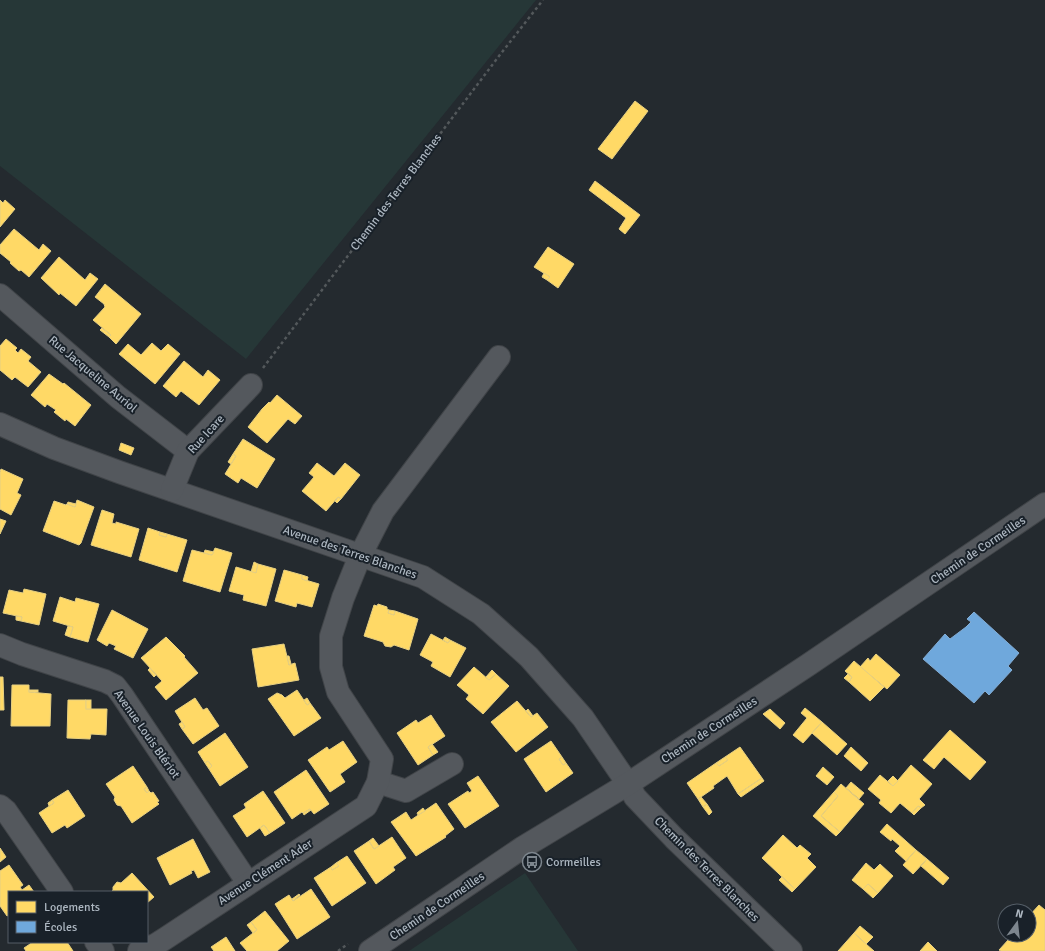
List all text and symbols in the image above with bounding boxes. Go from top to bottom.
street label: Chemin des Terres Blanches [348,131,445,254]
street label: Rue Jacqueline Auriol [45,333,140,416]
street label: Rue Icare [185,412,228,457]
street label: Chemin de Cormeilles [928,513,1029,588]
street label: Avenue des Terres Blanches [281,522,419,582]
street label: Avenue Louis Blériot [110,687,183,782]
street label: Chemin de Cormeilles [658,694,760,767]
street label: Chemin des Terres Blanches [651,814,762,925]
street label: Avenue Clément Ader [215,836,316,909]
bus stop icon: Cormeilles [521,851,543,873]
place label: Cormeilles [546,855,601,870]
street label: Chemin de Cormeilles [387,869,488,944]
legend [8,891,148,943]
text: Logements [44,900,100,915]
north arrow [997,903,1037,943]
text: N [1014,907,1025,921]
text: Écoles [44,920,77,935]

